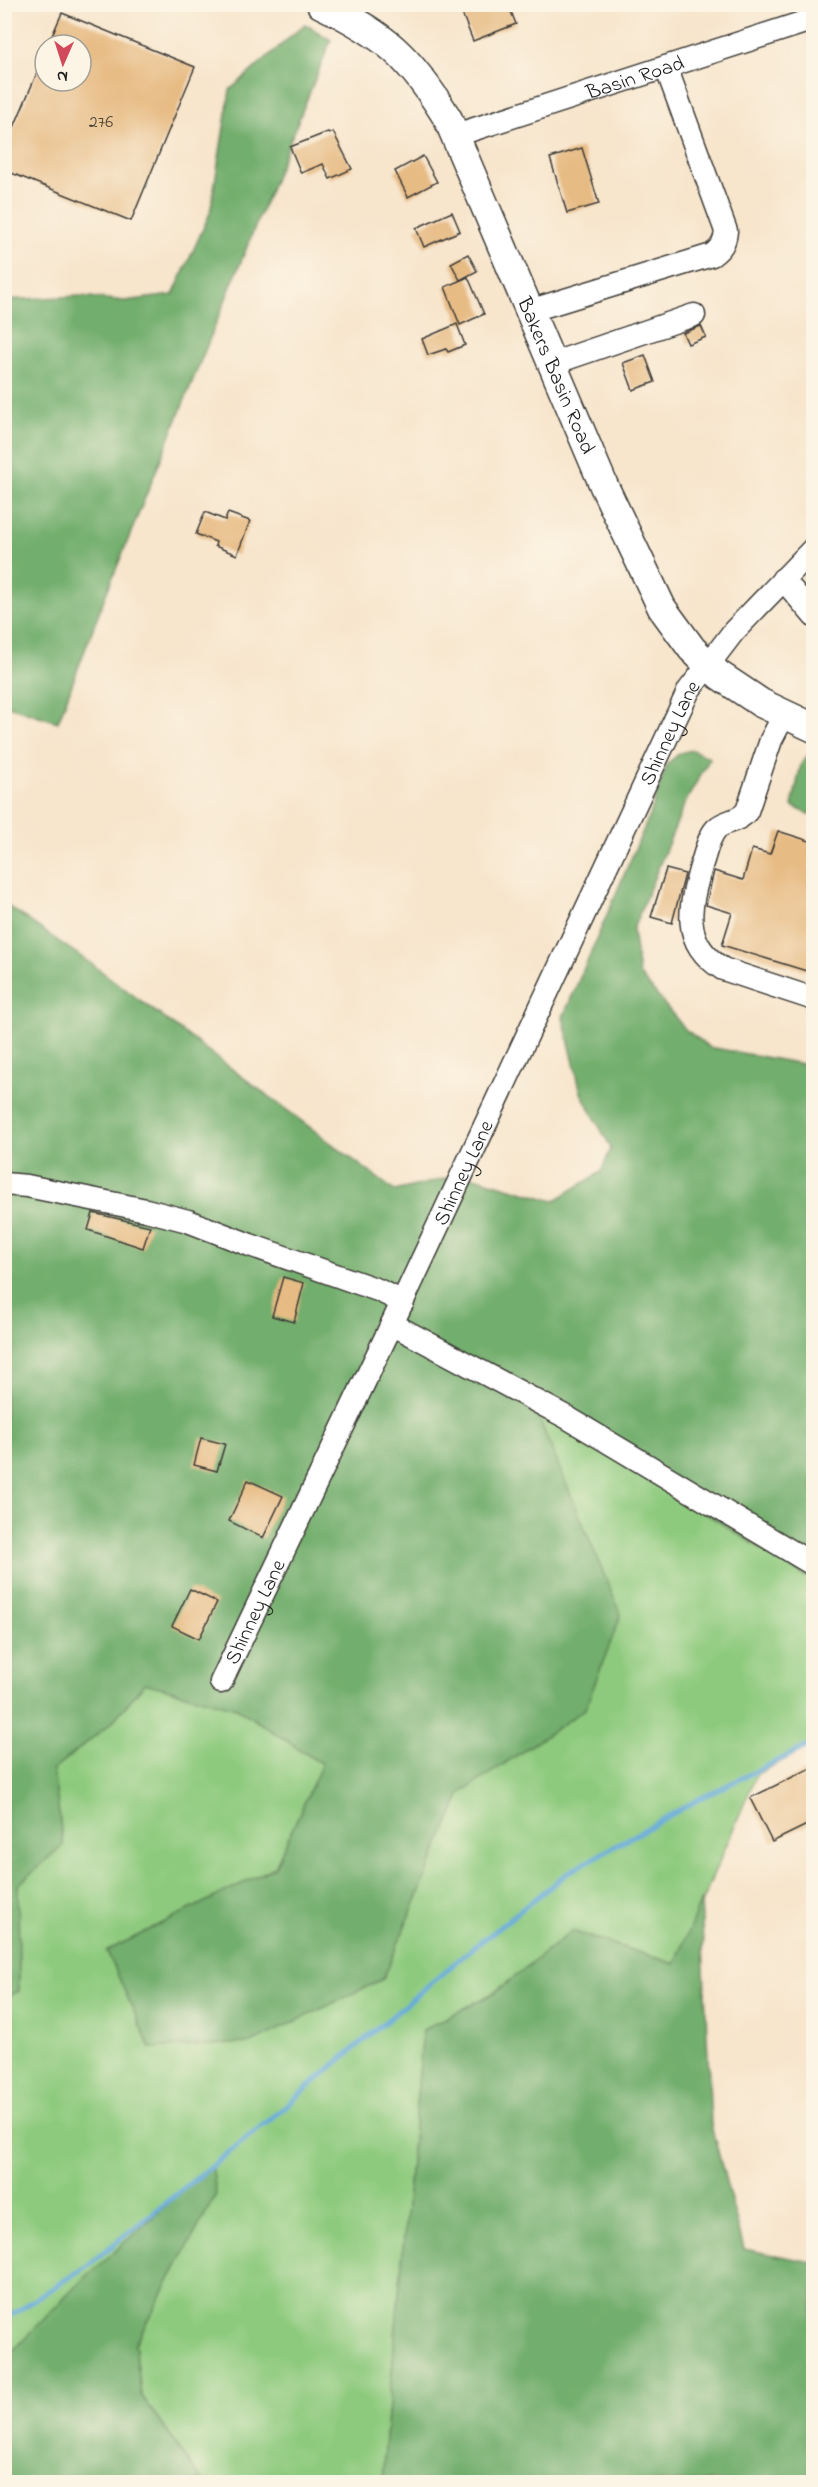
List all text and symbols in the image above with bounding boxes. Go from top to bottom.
north arrow [33,33,93,93]
street label: Basin Road [582,49,688,109]
text: N [56,64,68,88]
house number: 276 [89,110,113,136]
street label: Bakers Basin Road [508,292,602,459]
street label: Shinney Lane [633,674,709,791]
street label: Shinney Lane [427,1115,503,1231]
street label: Shinney Lane [218,1554,295,1670]

